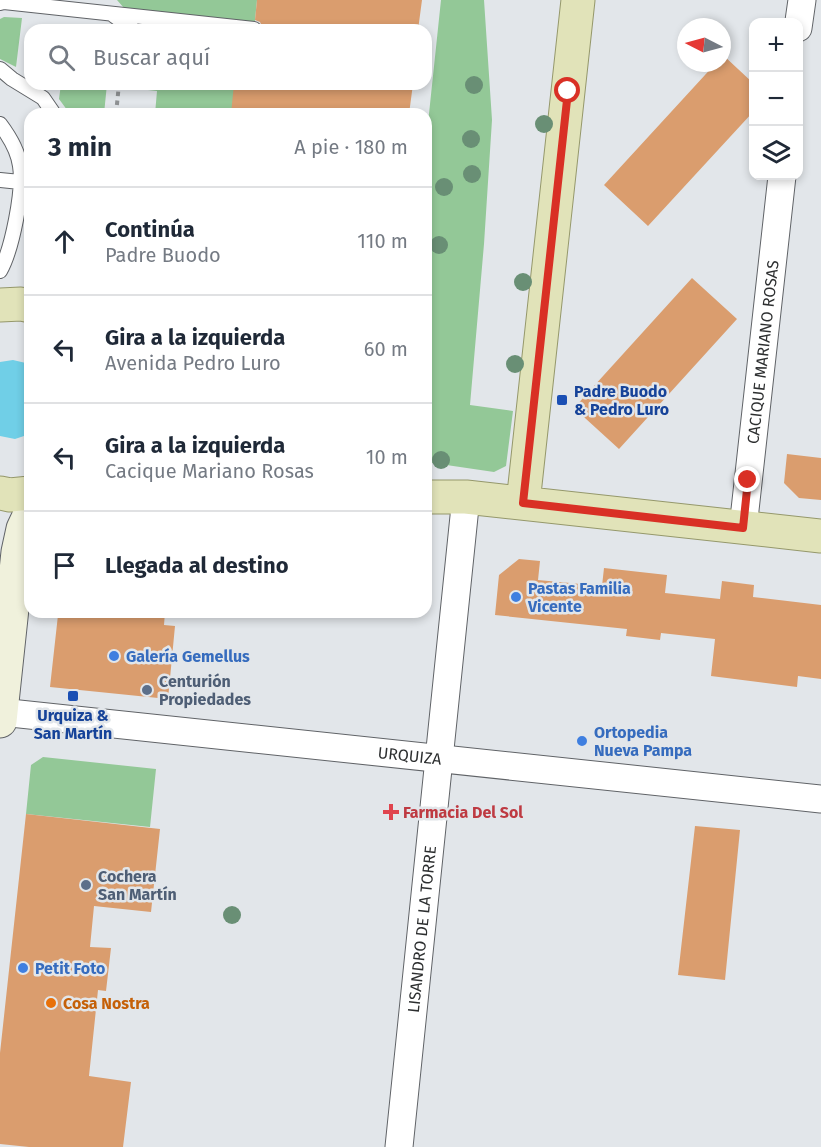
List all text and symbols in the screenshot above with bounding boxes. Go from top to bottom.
north arrow [677,18,731,72]
map controls [749,18,803,180]
button: + [749,18,803,72]
search box [24,24,432,90]
icon: search [45,41,78,74]
text: Buscar aquí [93,44,210,71]
button: − [749,72,803,126]
route start [554,77,580,103]
button: layers [749,126,803,180]
text: 3 min [48,132,112,163]
text: A pie · 180 m [294,135,408,159]
text: Continúa [105,216,195,243]
icon: ahead [48,225,81,258]
text: 110 m [357,229,408,253]
text: Padre Buodo [105,243,221,267]
street label: CACIQUE MARIANO ROSAS [743,259,783,445]
text: Gira a la izquierda [105,324,285,351]
icon: left [48,333,81,366]
text: 60 m [364,337,408,361]
text: Avenida Pedro Luro [105,351,281,375]
place label: Padre Buodo & Pedro Luro [574,382,669,419]
marker: Padre Buodo & Pedro Luro [555,393,569,407]
text: Gira a la izquierda [105,432,285,459]
icon: left [48,441,81,474]
text: 10 m [366,445,408,469]
text: Cacique Mariano Rosas [105,459,314,483]
route end [734,466,760,492]
icon: arrive [48,549,81,582]
text: Llegada al destino [105,552,289,579]
place label: Pastas Familia Vicente [527,579,631,616]
marker: Pastas Familia Vicente [509,590,523,604]
place label: Galería Gemellus [126,647,250,666]
marker: Galería Gemellus [107,649,121,663]
place label: Centurión Propiedades [159,672,251,709]
marker: Centurión Propiedades [140,683,154,697]
marker: Urquiza & San Martín [66,689,80,703]
place label: Urquiza & San Martín [34,706,112,743]
place label: Ortopedia Nueva Pampa [594,723,692,760]
marker: Ortopedia Nueva Pampa [575,734,589,748]
street label: URQUIZA [377,743,443,769]
place label: Farmacia Del Sol [403,803,523,822]
marker: Farmacia Del Sol [384,805,398,819]
street label: LISANDRO DE LA TORRE [404,845,440,1014]
place label: Cochera San Martín [98,867,177,904]
marker: Cochera San Martín [79,878,93,892]
place label: Petit Foto [35,959,105,978]
marker: Petit Foto [16,961,30,975]
place label: Cosa Nostra [63,994,150,1013]
marker: Cosa Nostra [44,996,58,1010]

